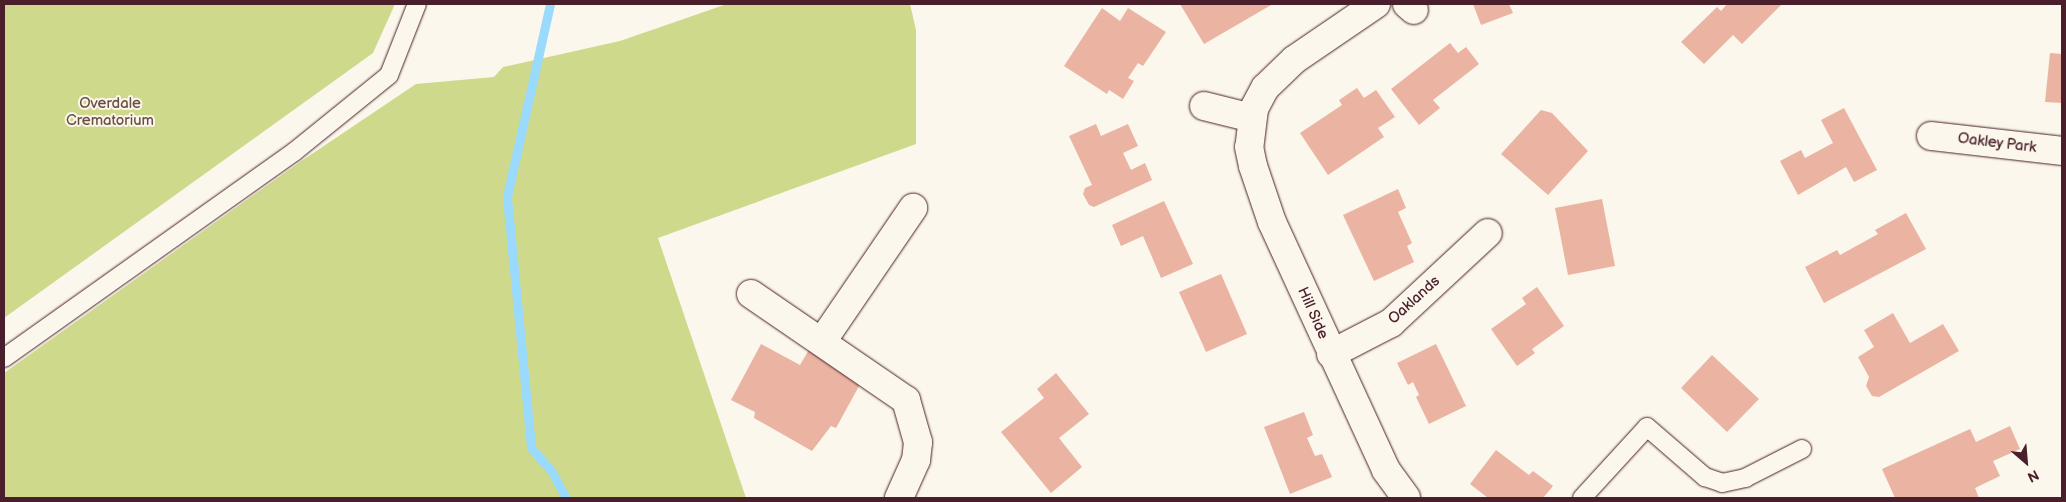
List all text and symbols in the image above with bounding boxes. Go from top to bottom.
park label: Overdale Crematorium [66,94,154,129]
street label: Oakley Park [1956,129,2038,157]
street label: Oaklands [1384,272,1444,328]
street label: Hill Side [1294,284,1332,342]
north arrow [2001,437,2051,487]
text: N [2025,466,2042,486]

